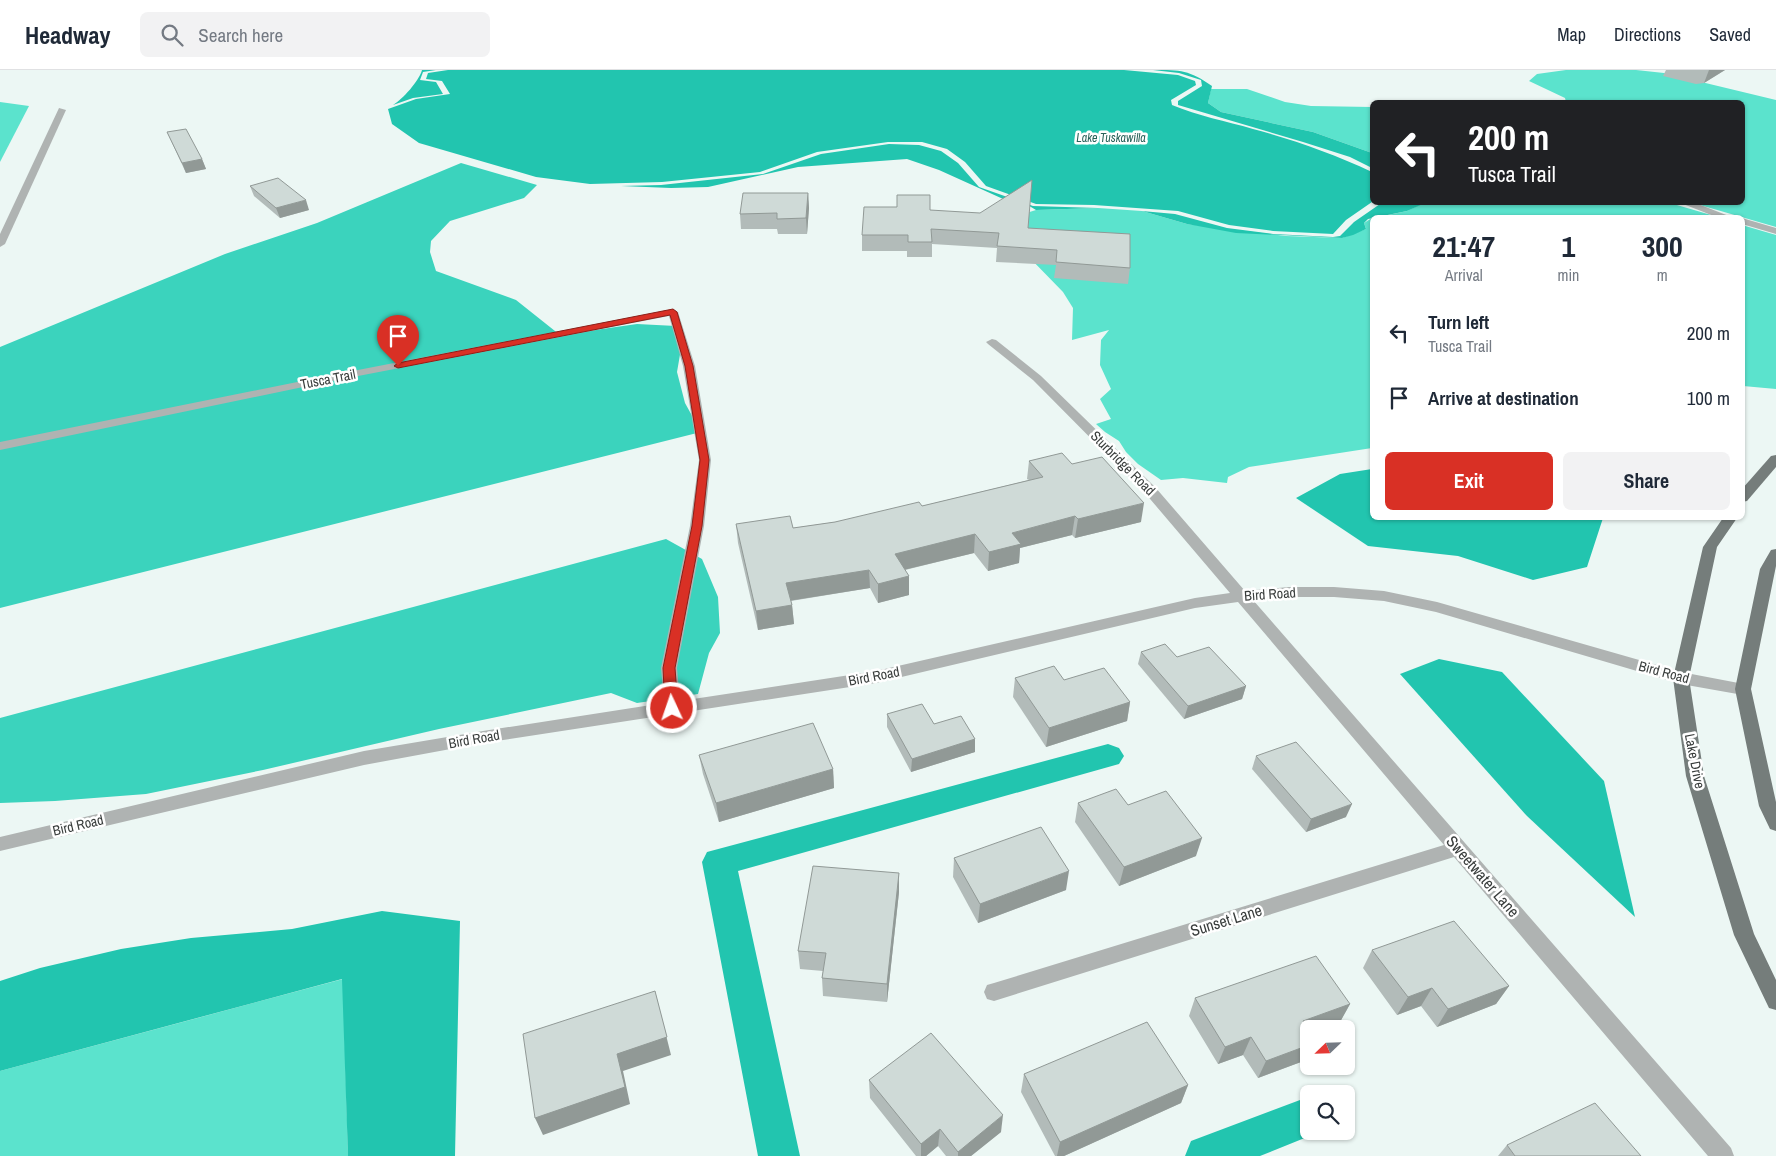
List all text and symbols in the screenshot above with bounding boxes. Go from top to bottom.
search box [140,12,490,57]
text: Headway [25,19,110,51]
icon: search [158,21,186,49]
text: Search here [198,22,283,48]
text: Map [1557,22,1586,47]
text: Directions [1614,22,1681,47]
text: Saved [1709,22,1751,47]
text: 200 m [1468,114,1549,161]
icon: left [1385,120,1450,185]
water label: Lake Tuskawilla [1076,130,1146,146]
text: Tusca Trail [1468,159,1556,189]
text: 21:47 [1432,226,1495,266]
text: 1 [1562,226,1575,266]
text: 300 [1642,226,1683,266]
text: Arrival [1445,264,1483,286]
text: min [1557,264,1579,286]
text: m [1657,264,1668,286]
text: Turn left [1428,309,1489,335]
pin [377,315,419,366]
icon: left [1385,319,1413,347]
text: 200 m [1687,320,1730,346]
icon: arrive [384,322,412,350]
text: Tusca Trail [1428,335,1492,357]
street label: Tusca Trail [299,365,357,393]
icon: arrive [1385,384,1413,412]
text: Arrive at destination [1428,385,1579,411]
text: 100 m [1687,385,1730,411]
street label: Sturbridge Road [1087,427,1159,499]
button: Exit [1385,452,1553,510]
button: Share [1563,452,1730,510]
street label: Bird Road [1244,583,1296,605]
street label: Bird Road [1637,657,1691,687]
street label: Bird Road [847,662,901,690]
position arrow [645,681,697,733]
street label: Bird Road [447,726,501,752]
street label: Lake Drive [1681,732,1709,790]
street label: Bird Road [51,810,105,840]
street label: Sweetwater Lane [1441,831,1525,921]
street label: Sunset Lane [1188,899,1264,941]
north arrow [1300,1020,1355,1075]
map controls [1300,1020,1355,1140]
button: search [1300,1085,1355,1140]

